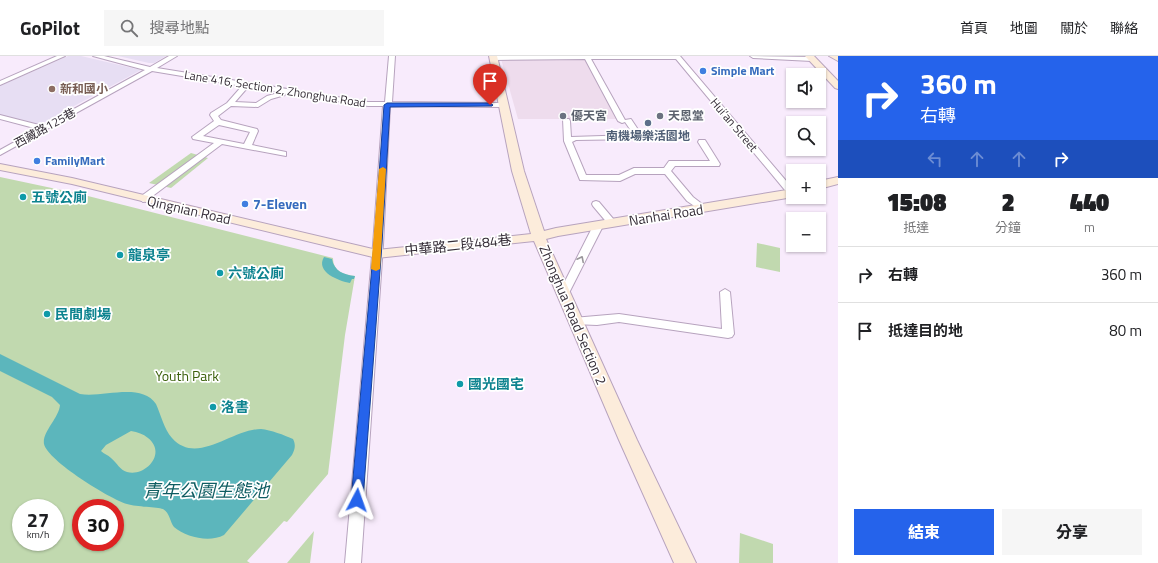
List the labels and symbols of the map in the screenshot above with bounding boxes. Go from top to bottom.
place label: Simple Mart [711,61,775,80]
pin [473,64,507,105]
street label: Lane 416, Section 2, Zhonghua Road [183,65,367,112]
marker: Simple Mart [698,66,708,76]
place label: 新和國小 [60,79,108,98]
marker: 新和國小 [47,84,57,94]
street label: Hui’an Street [706,93,763,157]
street label: 西藏路125巷 [10,103,79,152]
place label: 優天宮 [571,106,607,125]
place label: 天恩堂 [668,106,704,125]
marker: 優天宮 [558,111,568,121]
marker: 天恩堂 [655,111,665,121]
marker: 南機場樂活園地 [643,118,653,128]
place label: 南機場樂活園地 [606,126,690,145]
place label: FamilyMart [45,151,106,170]
marker: FamilyMart [32,156,42,166]
place label: 五號公廁 [31,186,87,207]
street label: Qingnian Road [145,190,233,229]
marker: 五號公廁 [18,192,28,202]
place label: 7-Eleven [253,193,307,214]
street label: Nanhai Road [627,198,705,231]
marker: 7-Eleven [240,199,250,209]
street label: 中華路二段484巷 [403,228,513,261]
street label: Zhonghua Road Section 2 [534,242,612,388]
place label: 龍泉亭 [128,244,170,265]
marker: 龍泉亭 [115,250,125,260]
one-way arrow [576,256,584,263]
place label: 六號公廁 [228,262,284,283]
marker: 六號公廁 [215,268,225,278]
place label: 民間劇場 [55,303,111,324]
marker: 民間劇場 [42,309,52,319]
park label: Youth Park [155,365,219,386]
place label: 國光國宅 [468,373,524,394]
marker: 國光國宅 [455,379,465,389]
place label: 洛書 [221,396,249,417]
marker: 洛書 [208,402,218,412]
water label: 青年公園生態池 [143,477,271,504]
position arrow [336,479,378,521]
speed limit sign: 30 [72,499,124,551]

